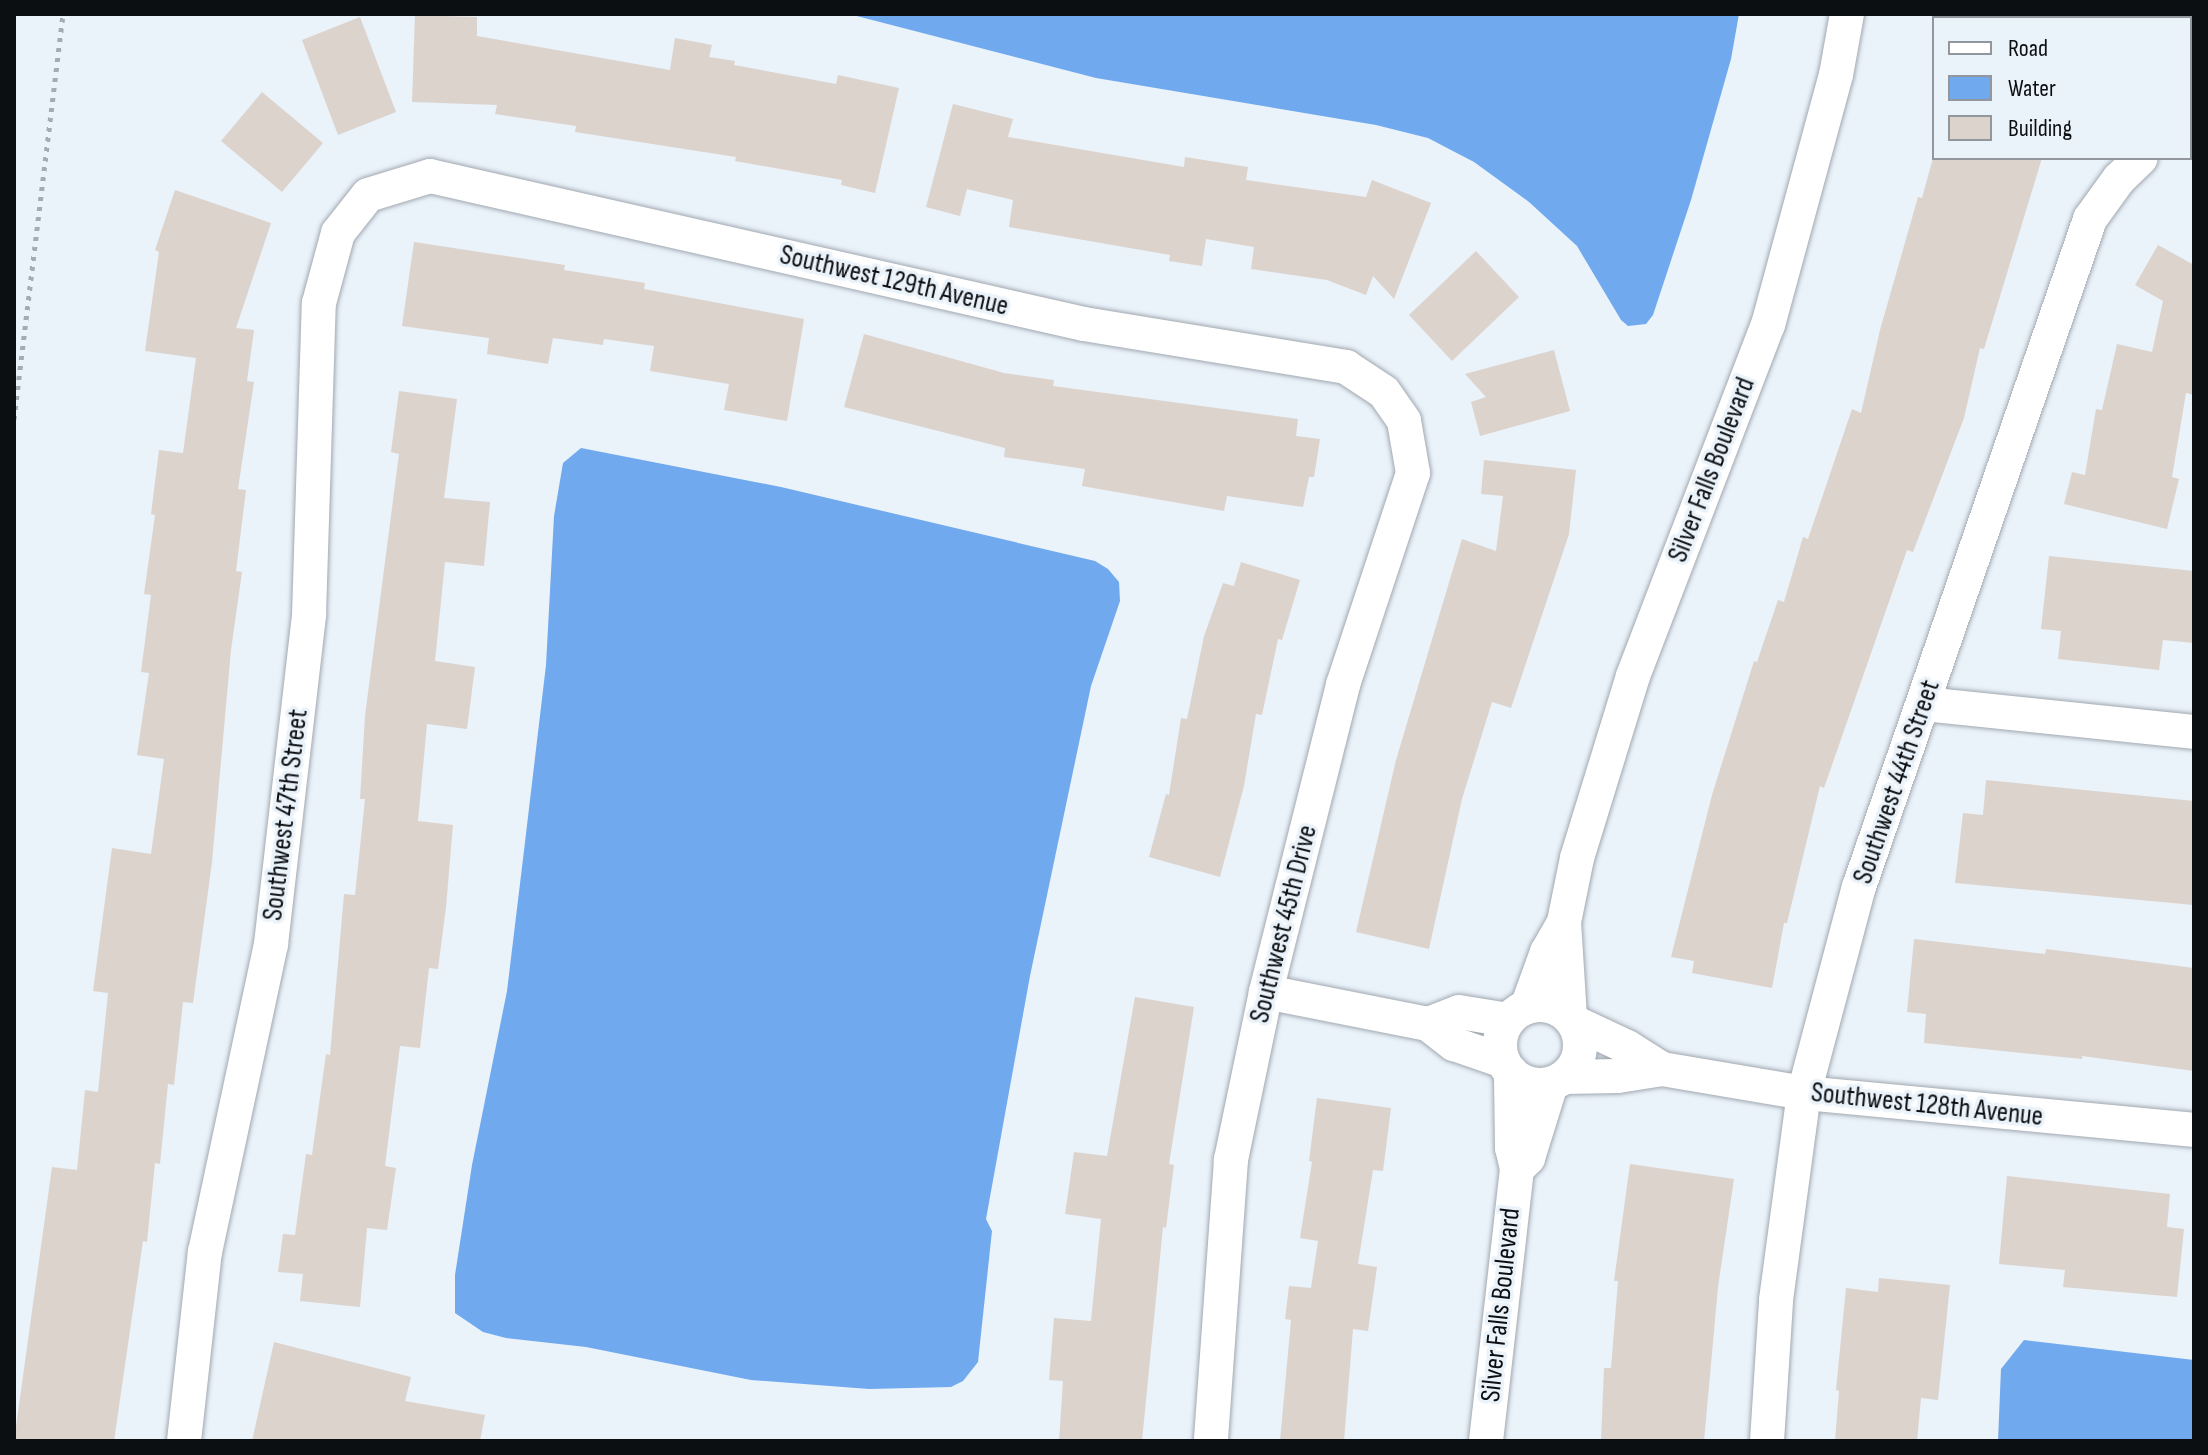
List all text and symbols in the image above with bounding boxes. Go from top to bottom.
legend [1932,16,2192,160]
text: Road [2008,34,2048,63]
text: Water [2008,74,2056,103]
text: Building [2008,114,2072,143]
street label: Southwest 129th Avenue [777,238,1011,324]
street label: Silver Falls Boulevard [1661,373,1763,567]
street label: Southwest 44th Street [1846,676,1948,888]
street label: Southwest 47th Street [256,707,316,923]
street label: Southwest 45th Drive [1243,822,1325,1026]
street label: Southwest 128th Avenue [1809,1076,2045,1134]
street label: Silver Falls Boulevard [1474,1206,1528,1404]

